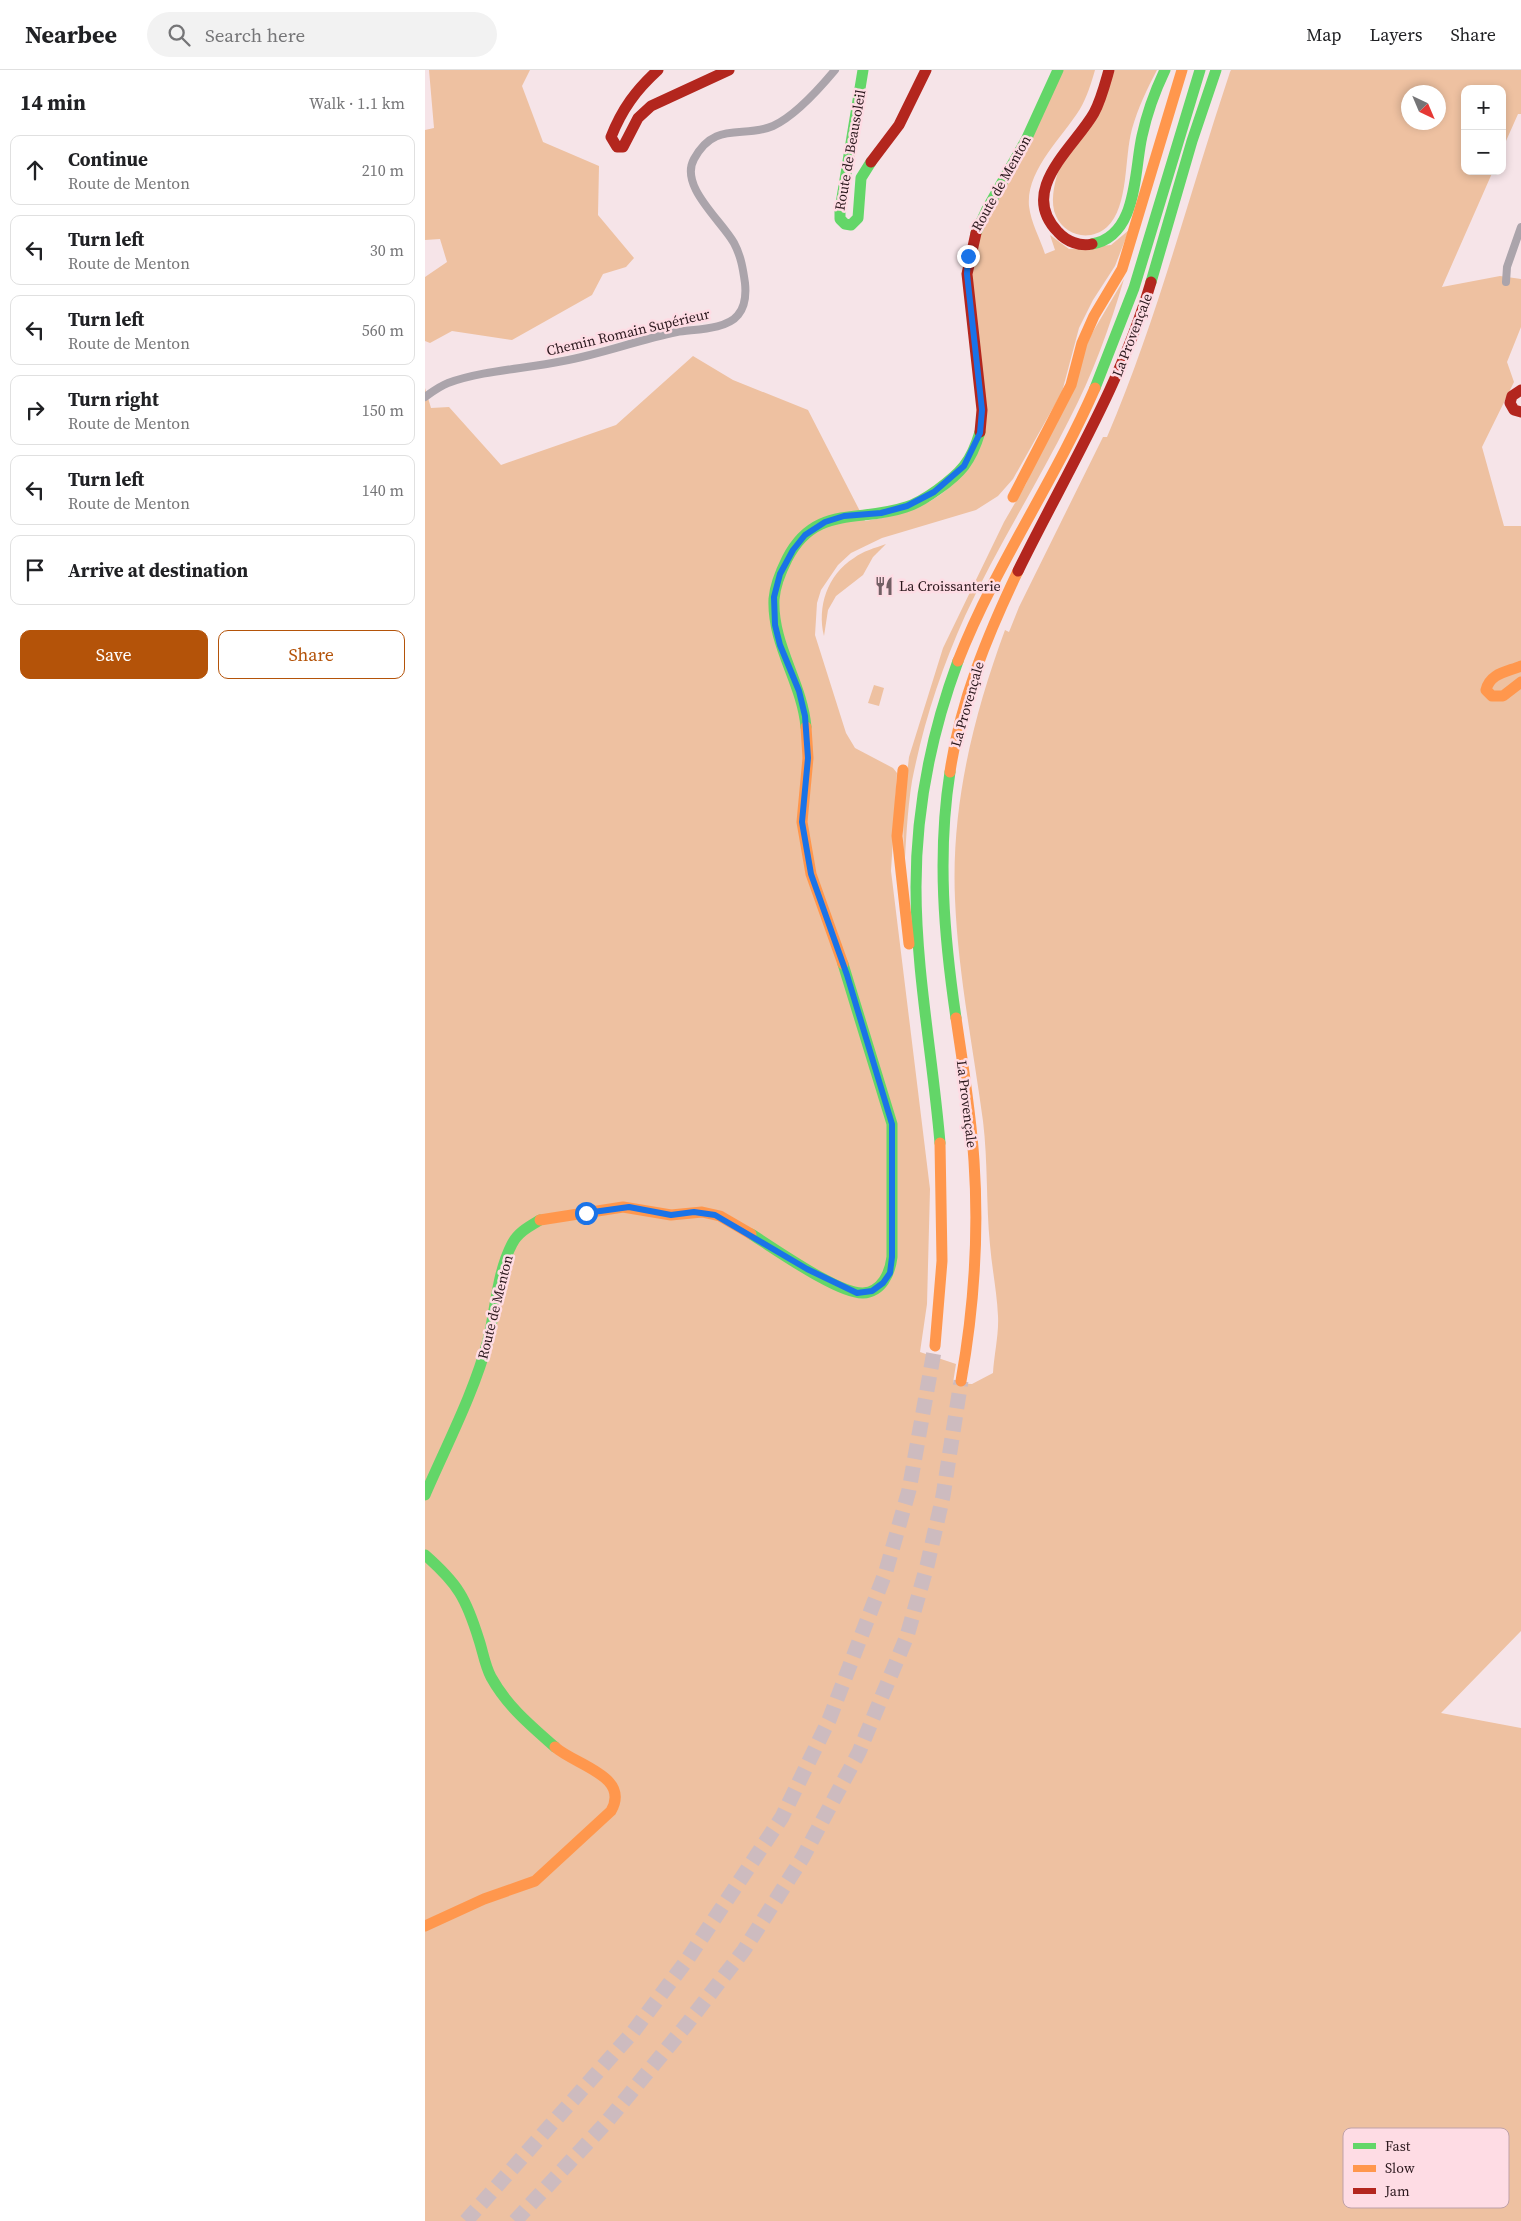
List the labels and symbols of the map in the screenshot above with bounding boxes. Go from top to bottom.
north arrow [1401,85,1446,130]
street label: Route de Beausoleil [830,88,870,212]
street label: Route de Menton [966,131,1036,234]
route end [957,245,980,268]
street label: La Provençale [1107,290,1157,380]
street label: Chemin Romain Supérieur [544,303,712,361]
restaurant icon: La Croissanterie [873,575,895,597]
place label: La Croissanterie [899,576,1001,596]
street label: La Provençale [945,659,989,749]
street label: La Provençale [952,1059,982,1149]
route start [575,1202,598,1225]
street label: Route de Menton [472,1252,518,1361]
legend [1343,2128,1509,2208]
text: Fast [1385,2136,1411,2156]
text: Slow [1385,2158,1415,2178]
text: Jam [1384,2181,1410,2201]

